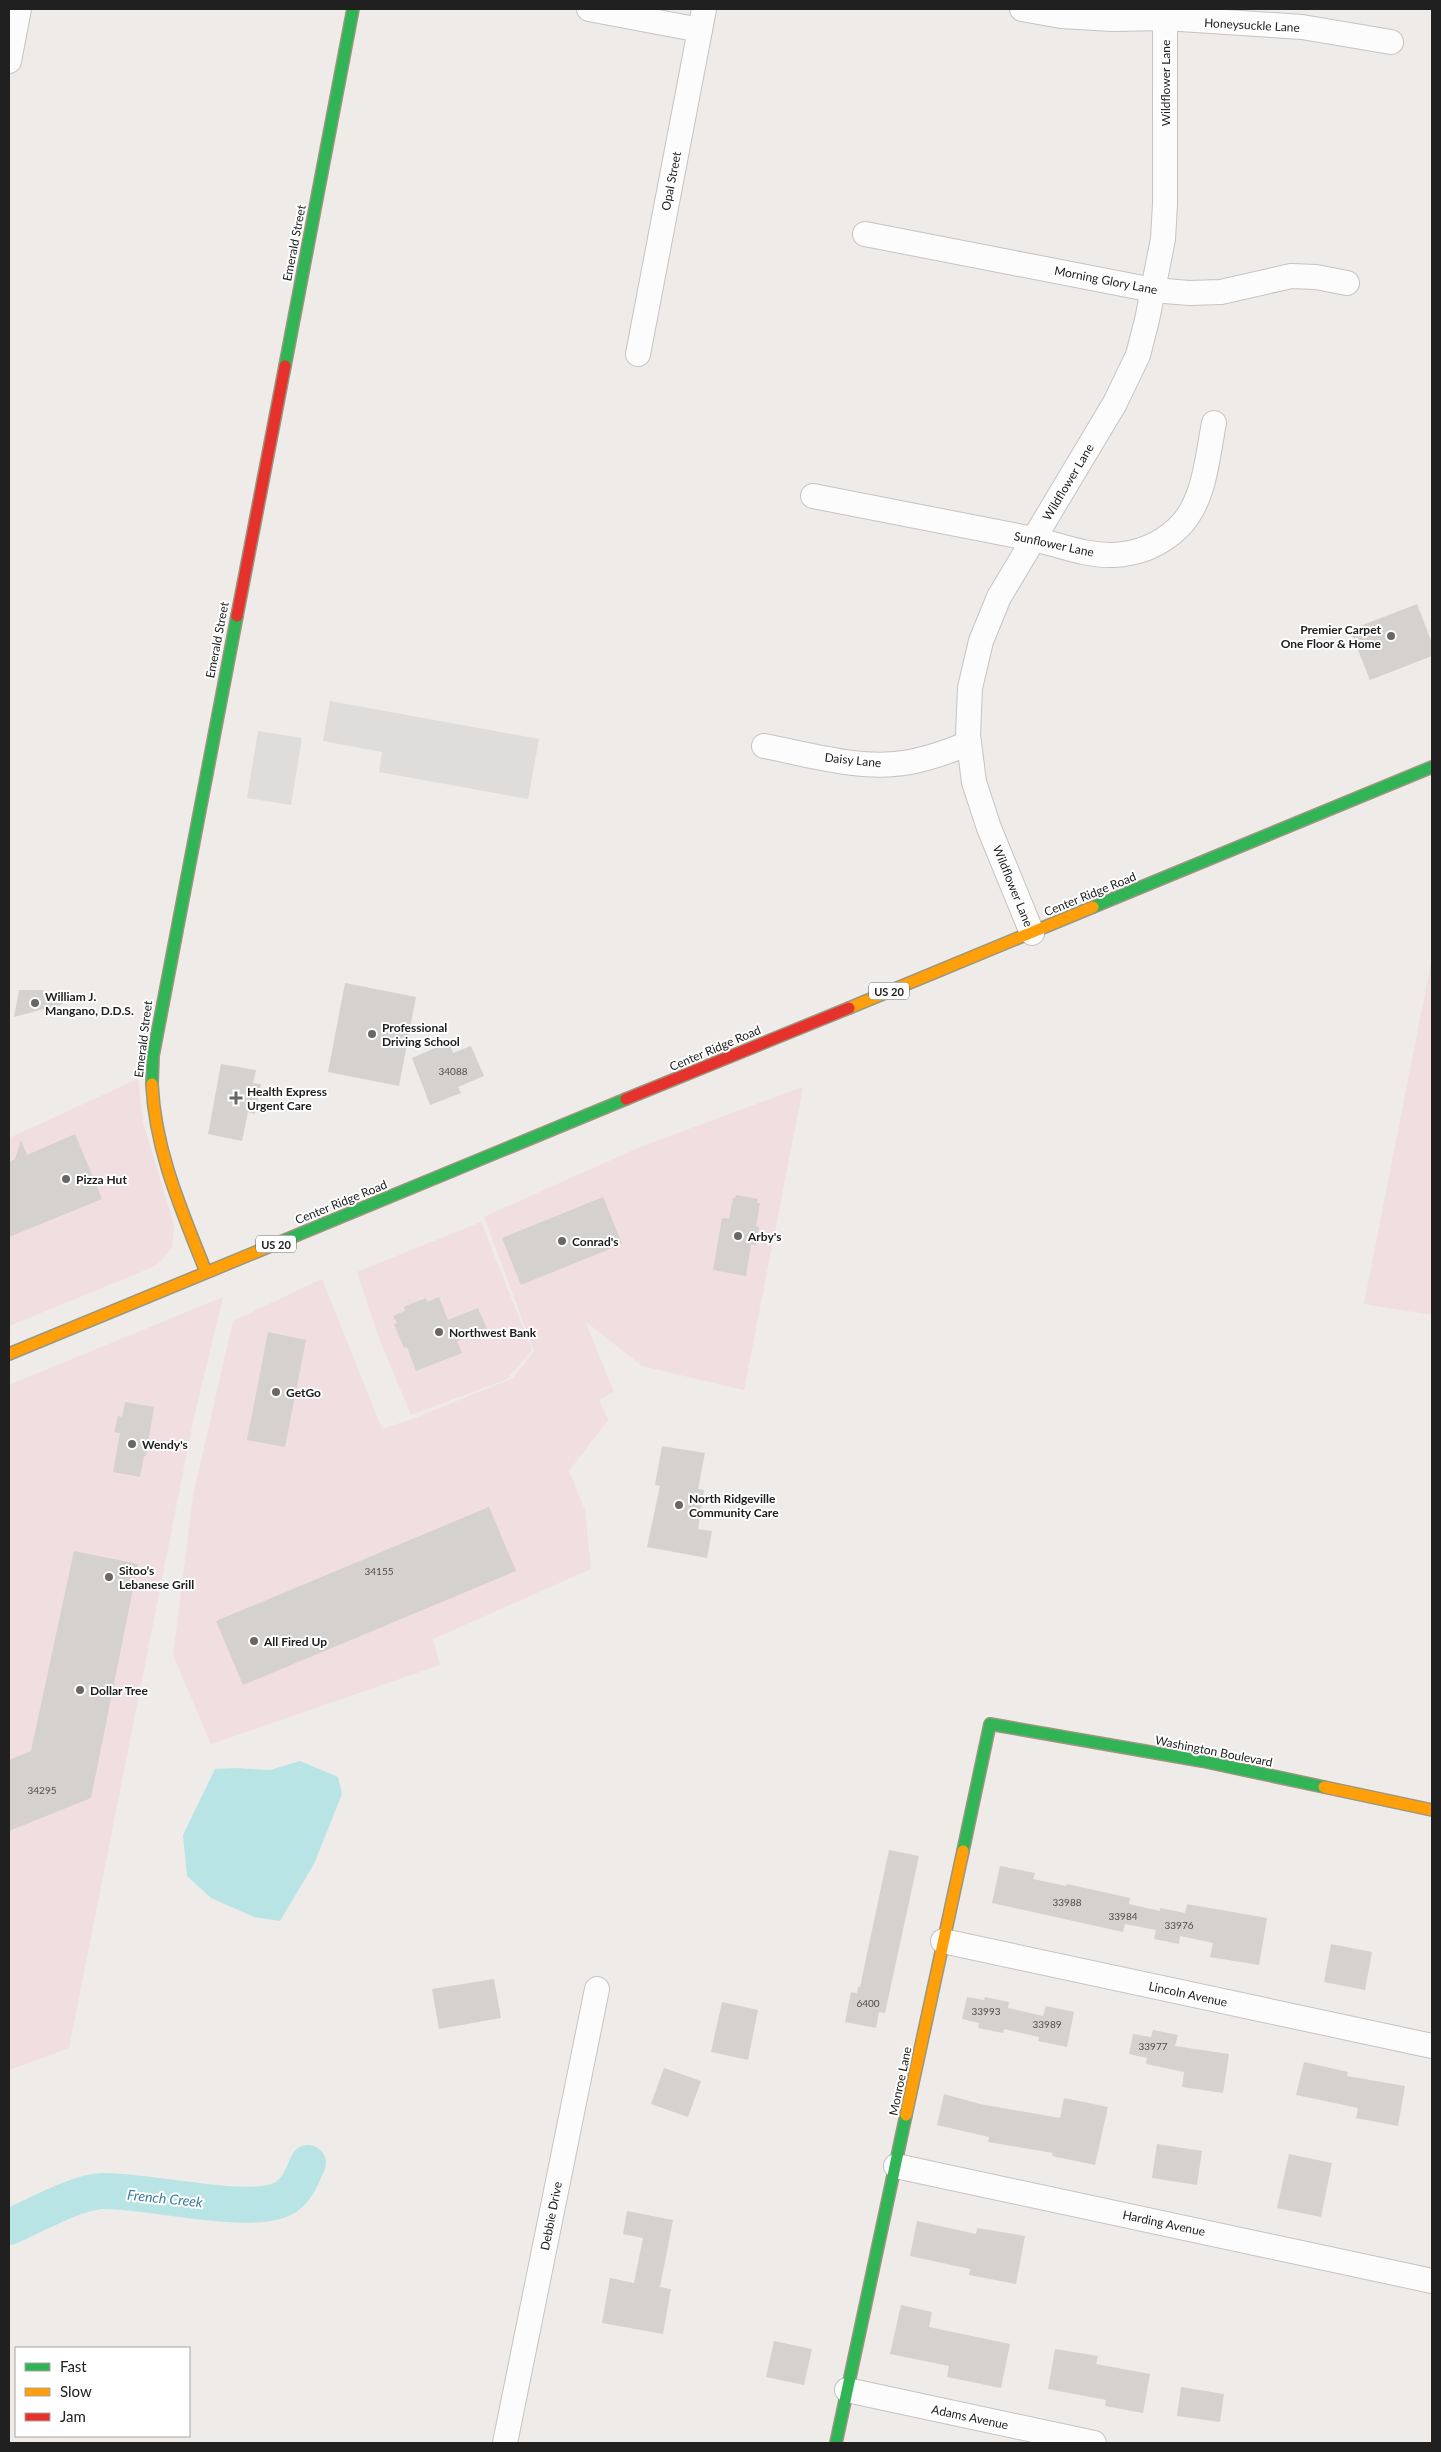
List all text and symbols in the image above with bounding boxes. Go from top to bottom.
street label: Honeysuckle Lane [1204,15,1300,35]
street label: Wildflower Lane [1158,40,1173,126]
street label: Opal Street [658,150,684,212]
street label: Emerald Street [279,203,309,282]
street label: Morning Glory Lane [1053,263,1159,297]
street label: Wildflower Lane [1039,441,1097,523]
street label: Sunflower Lane [1013,528,1095,560]
street label: Emerald Street [202,600,232,679]
place label: Premier Carpet One Floor & Home [1281,622,1382,651]
marker: Premier Carpet One Floor & Home [1385,630,1397,642]
street label: Daisy Lane [824,750,882,770]
street label: Wildflower Lane [990,843,1036,929]
street label: Center Ridge Road [1042,869,1138,919]
road number: US 20 [869,982,909,999]
place label: William J. Mangano, D.D.S. [45,989,134,1018]
marker: William J. Mangano, D.D.S. [29,997,41,1009]
street label: Emerald Street [131,999,155,1078]
place label: Professional Driving School [382,1020,460,1049]
street label: Center Ridge Road [667,1022,763,1074]
marker: Professional Driving School [366,1028,378,1040]
house number: 34088 [438,1065,468,1077]
place label: Health Express Urgent Care [247,1084,327,1113]
marker: Health Express Urgent Care [229,1091,243,1105]
place label: Pizza Hut [76,1172,127,1187]
marker: Pizza Hut [60,1173,72,1185]
street label: Center Ridge Road [293,1177,389,1227]
place label: Arby's [747,1229,781,1244]
marker: Arby's [732,1230,744,1242]
place label: Conrad's [572,1234,618,1249]
marker: Conrad's [556,1235,568,1247]
road number: US 20 [256,1236,296,1252]
place label: Northwest Bank [449,1325,537,1340]
marker: Northwest Bank [433,1326,445,1338]
place label: GetGo [286,1385,321,1400]
marker: GetGo [270,1386,282,1398]
place label: Wendy's [142,1437,188,1452]
marker: Wendy's [126,1438,138,1450]
place label: North Ridgeville Community Care [689,1491,779,1520]
marker: North Ridgeville Community Care [673,1499,685,1511]
place label: Sitoo’s Lebanese Grill [119,1563,194,1592]
house number: 34155 [364,1565,394,1577]
marker: Sitoo’s Lebanese Grill [103,1571,115,1583]
place label: All Fired Up [263,1634,327,1649]
marker: All Fired Up [248,1635,260,1647]
place label: Dollar Tree [90,1683,148,1698]
marker: Dollar Tree [74,1684,86,1696]
street label: Washington Boulevard [1154,1732,1274,1770]
house number: 34295 [27,1784,57,1796]
house number: 33988 [1052,1896,1082,1908]
house number: 33984 [1108,1910,1138,1922]
house number: 33976 [1164,1919,1194,1931]
street label: Lincoln Avenue [1147,1978,1229,2010]
house number: 6400 [856,1997,880,2009]
house number: 33993 [971,2005,1001,2017]
house number: 33989 [1032,2018,1062,2030]
house number: 33977 [1138,2040,1168,2052]
street label: Monroe Lane [885,2045,915,2117]
street label: Debbie Drive [537,2180,565,2252]
water label: French Creek [126,2186,204,2210]
street label: Harding Avenue [1121,2207,1207,2239]
legend [15,2347,190,2437]
text: Fast [60,2357,87,2375]
text: Slow [60,2382,92,2400]
street label: Adams Avenue [930,2402,1010,2432]
text: Jam [60,2407,86,2425]

